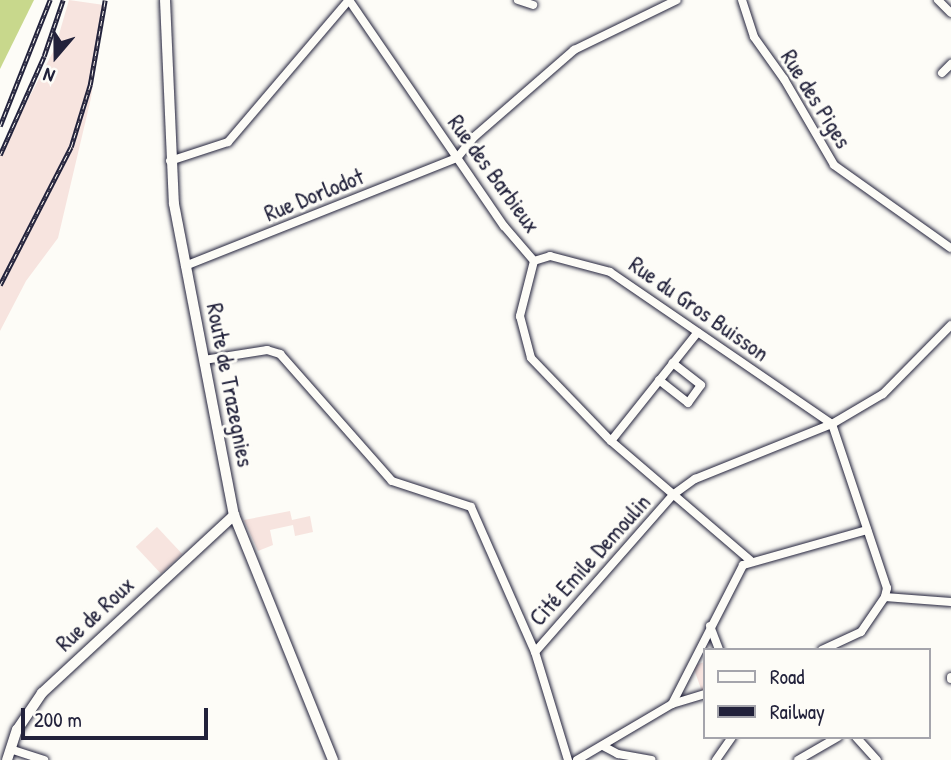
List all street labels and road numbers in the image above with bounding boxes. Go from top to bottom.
street label: Rue des Piges [775,45,857,153]
street label: Rue des Barbieux [442,110,546,238]
street label: Rue Dorlodot [260,163,368,227]
street label: Rue du Gros Buisson [624,251,774,367]
street label: Route de Trazegnies [201,301,259,469]
street label: Cité Emile Demoulin [524,489,656,631]
street label: Rue de Roux [50,571,140,657]

